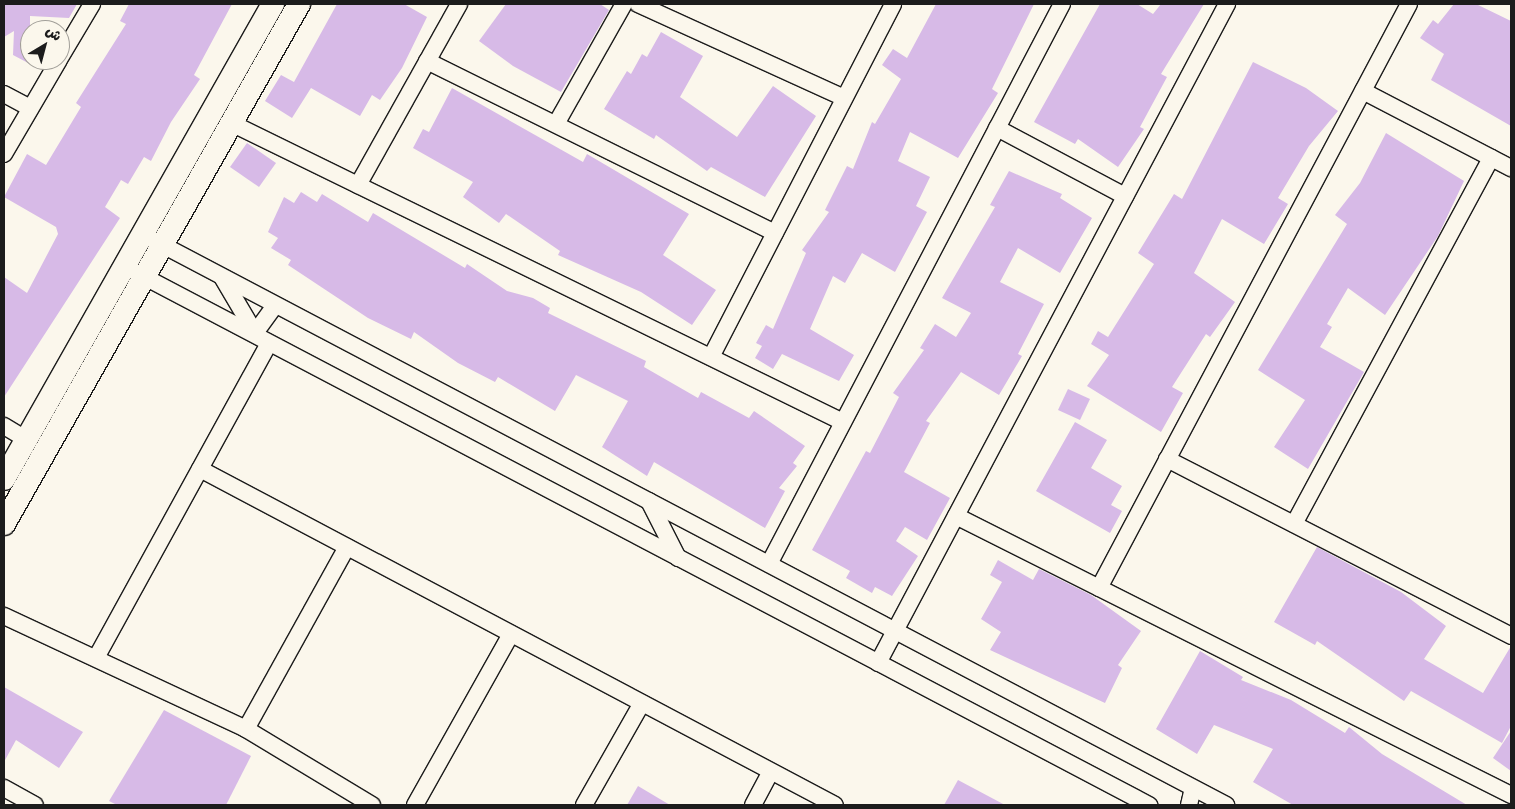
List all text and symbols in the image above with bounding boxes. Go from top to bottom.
north arrow [20,20,70,70]
text: ش [42,22,65,45]

